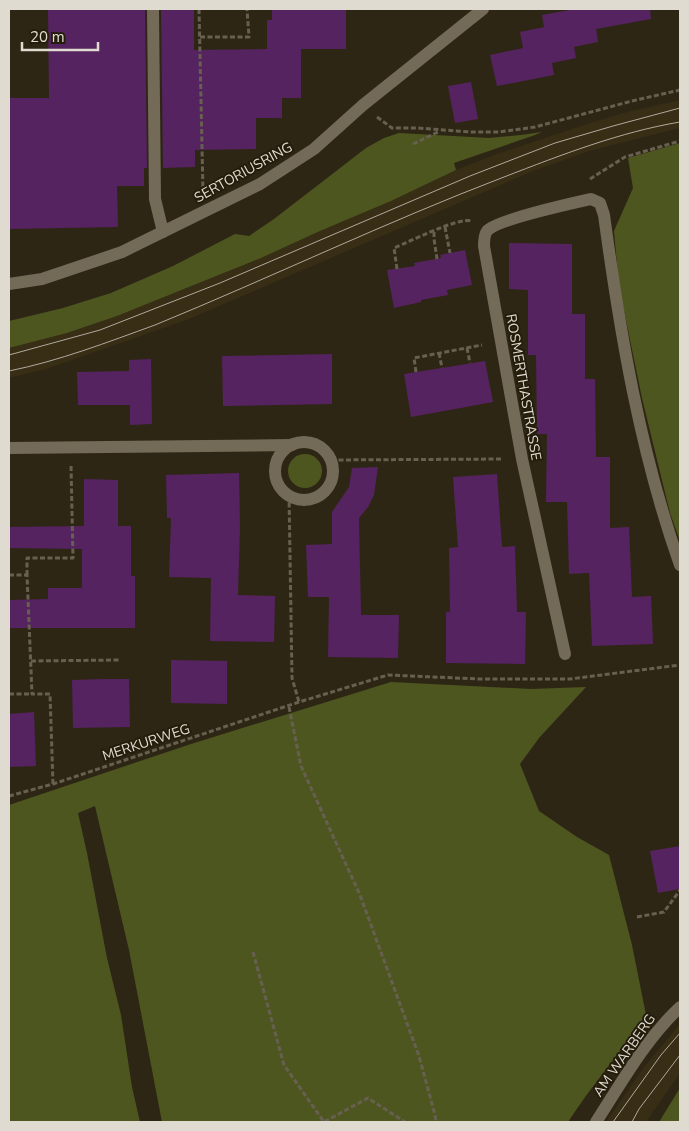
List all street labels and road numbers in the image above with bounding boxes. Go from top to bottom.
street label: SERTORIUSRING [191,138,296,207]
street label: ROSMERTHASTRASSE [501,312,546,462]
street label: MERKURWEG [100,719,192,766]
street label: AM WARBERG [589,1010,660,1101]

